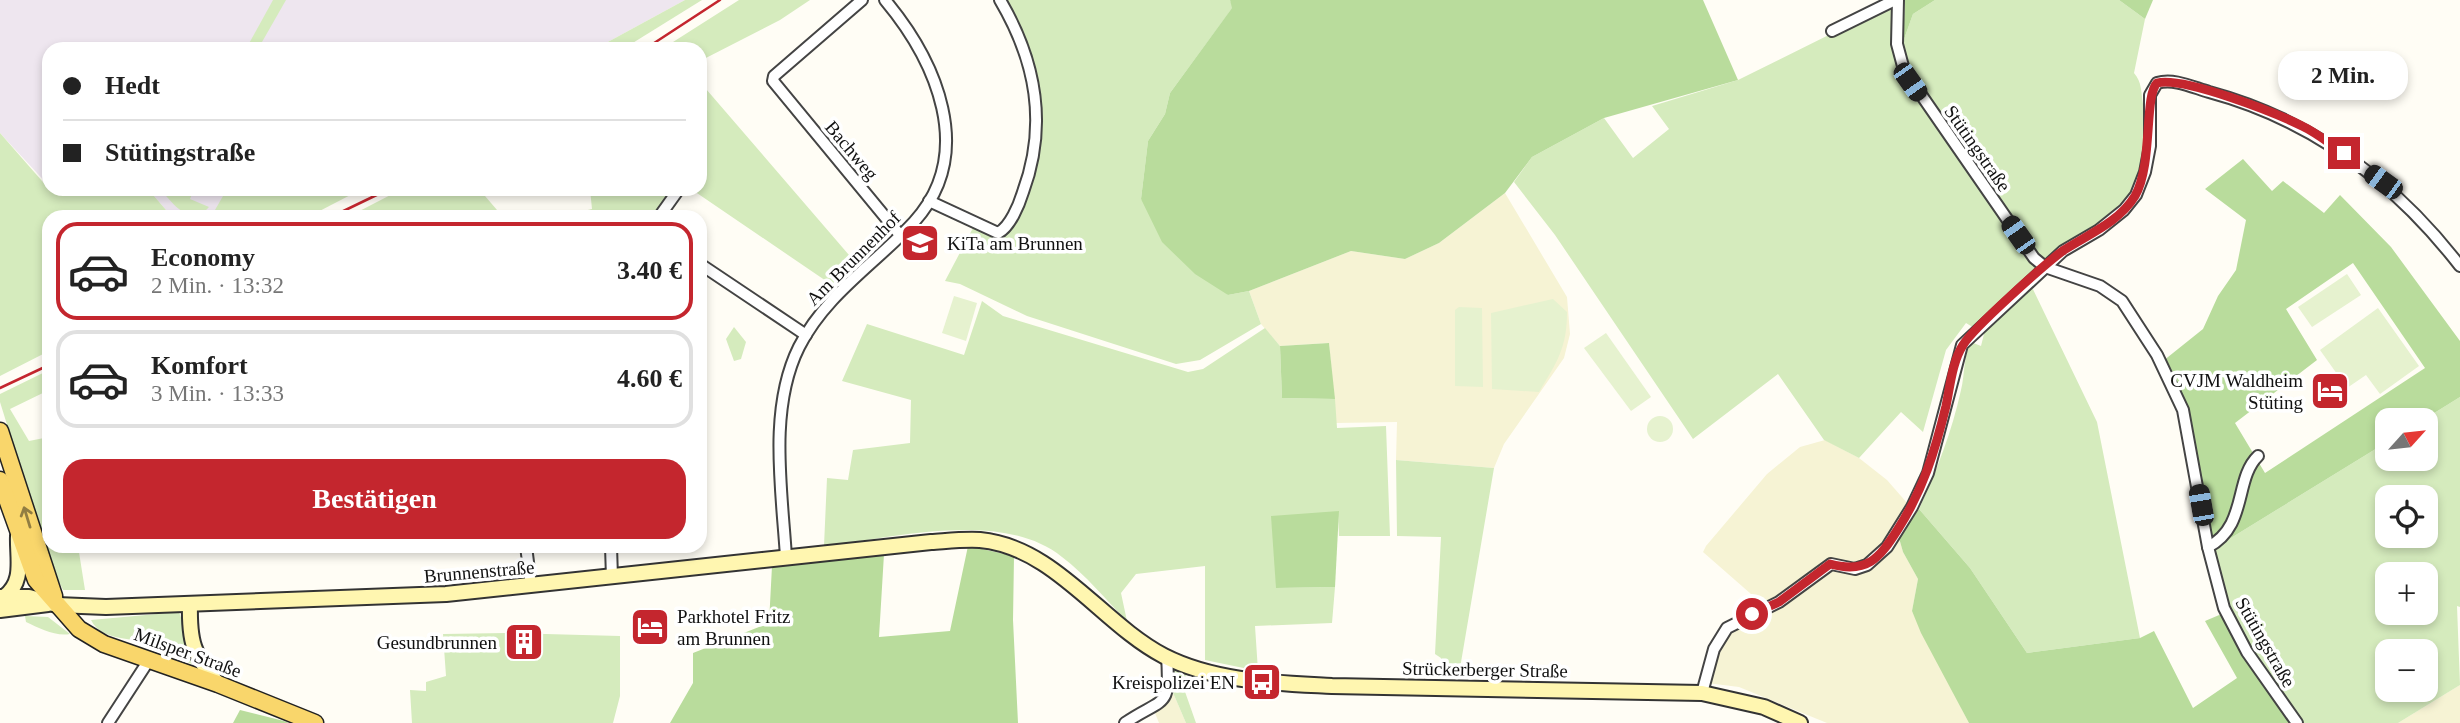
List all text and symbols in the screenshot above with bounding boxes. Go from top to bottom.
callout: 2 Min. [2279,52,2409,100]
car [1890,59,1931,105]
text: 2 Min. [2311,63,2375,88]
text: Hedt [105,71,160,100]
street label: Stütingstraße [1940,101,2015,195]
street label: Bachweg [821,116,883,185]
route end [2328,137,2360,169]
text: Stütingstraße [105,138,255,167]
car [2360,161,2407,203]
street label: Am Brunnenhof [802,207,905,310]
car [1998,212,2039,258]
school or university icon: KiTa am Brunnen [899,222,941,264]
place label: KiTa am Brunnen [947,233,1083,254]
icon: car [67,240,130,303]
text: Economy [151,243,255,272]
text: 3.40 € [617,256,682,285]
text: 2 Min. · 13:32 [151,273,284,298]
icon: car [67,348,130,411]
text: Komfort [151,351,248,380]
text: 4.60 € [617,364,682,393]
place label: CVJM Waldheim Stüting [2170,370,2303,413]
hotel icon: CVJM Waldheim Stüting [2309,370,2351,412]
text: 3 Min. · 13:33 [151,381,284,406]
north arrow [2375,408,2438,471]
map controls [2375,408,2438,702]
button: Bestätigen [63,459,686,539]
car [2188,482,2215,528]
button: locate [2375,485,2438,548]
one-way arrow [20,507,33,529]
street label: Brunnenstraße [423,556,535,587]
button: + [2375,562,2438,625]
street label: Stütingstraße [2231,594,2300,691]
route start [1736,598,1768,630]
hotel icon: Parkhotel Fritz am Brunnen [629,606,671,648]
place label: Parkhotel Fritz am Brunnen [677,606,790,649]
building icon: Gesundbrunnen [503,621,545,663]
street label: Milsper Straße [131,623,244,682]
place label: Gesundbrunnen [377,632,497,653]
button: − [2375,639,2438,702]
street label: Strückerberger Straße [1402,658,1568,681]
bus stop icon: Kreispolizei EN [1241,661,1283,703]
place label: Kreispolizei EN [1112,672,1235,693]

